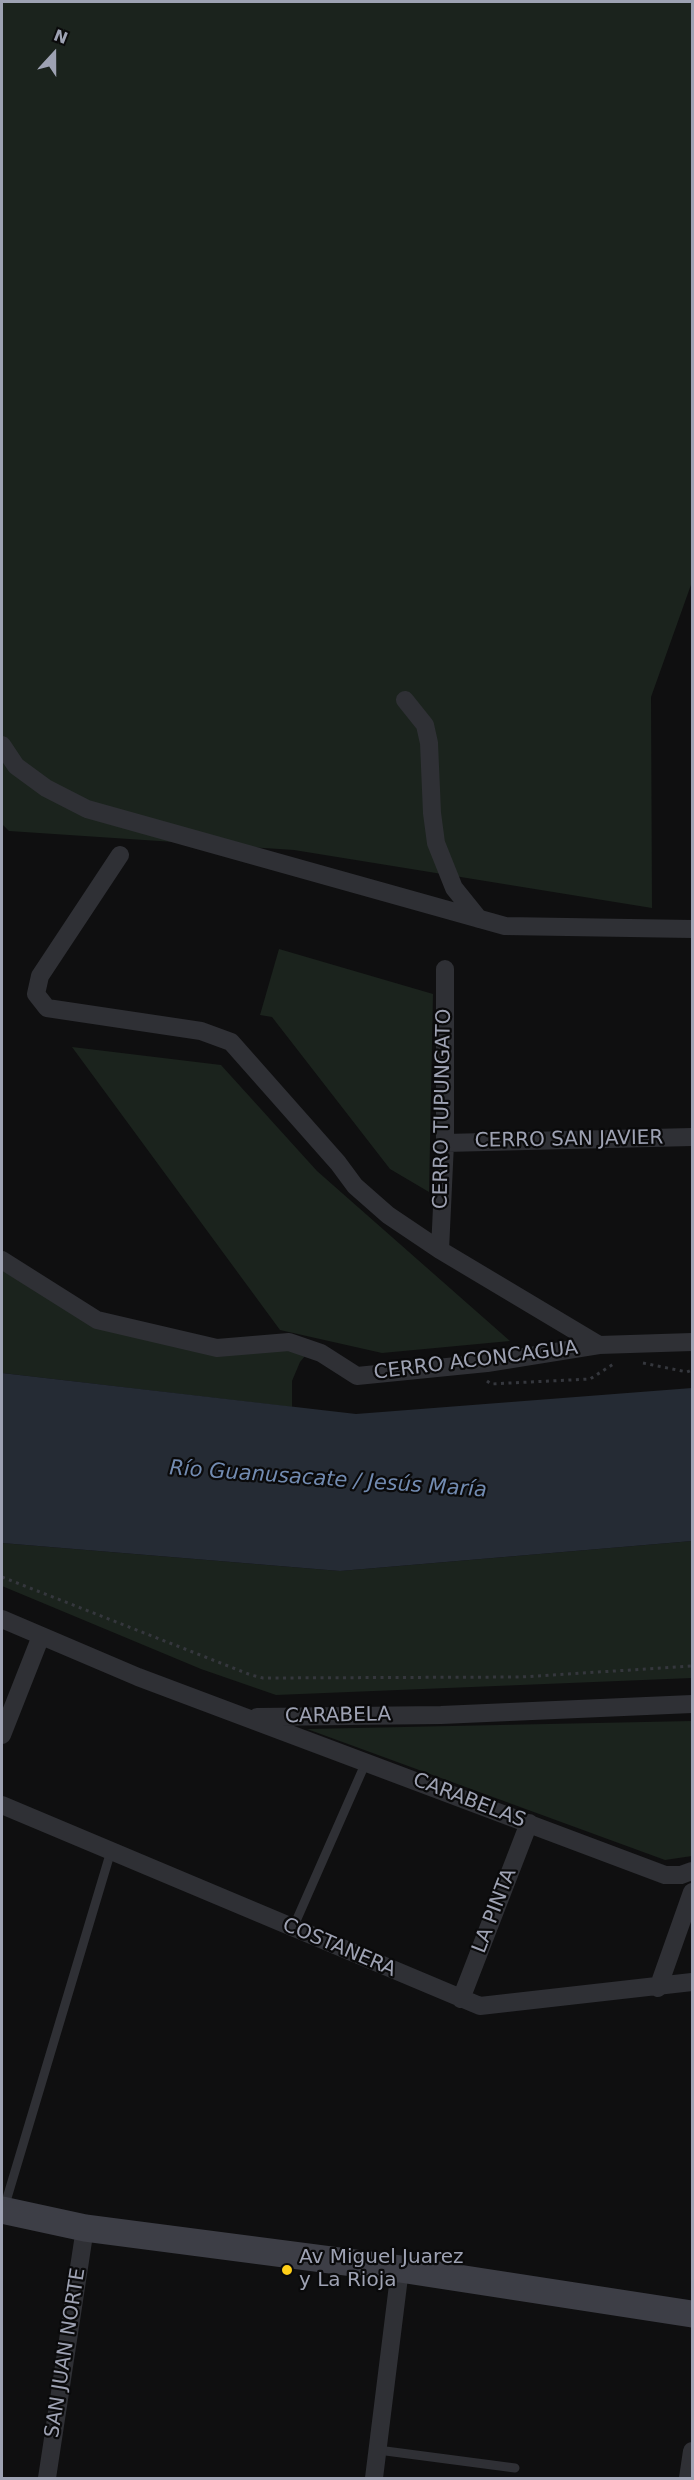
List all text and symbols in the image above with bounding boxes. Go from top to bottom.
north arrow [24,24,84,84]
text: N [51,25,70,48]
street label: CERRO TUPUNGATO [429,1009,457,1209]
street label: CERRO SAN JAVIER [474,1126,664,1154]
street label: CERRO ACONCAGUA [373,1337,579,1385]
water label: Río Guanusacate / Jesús María [168,1456,488,1504]
street label: CARABELA [285,1703,391,1729]
street label: CARABELAS [409,1769,529,1833]
street label: LA PINTA [468,1865,522,1957]
street label: COSTANERA [279,1913,399,1983]
place label: Av Miguel Juarez y La Rioja [299,2246,464,2293]
marker: Av Miguel Juarez y La Rioja [280,2263,294,2277]
street label: SAN JUAN NORTE [41,2266,91,2440]

